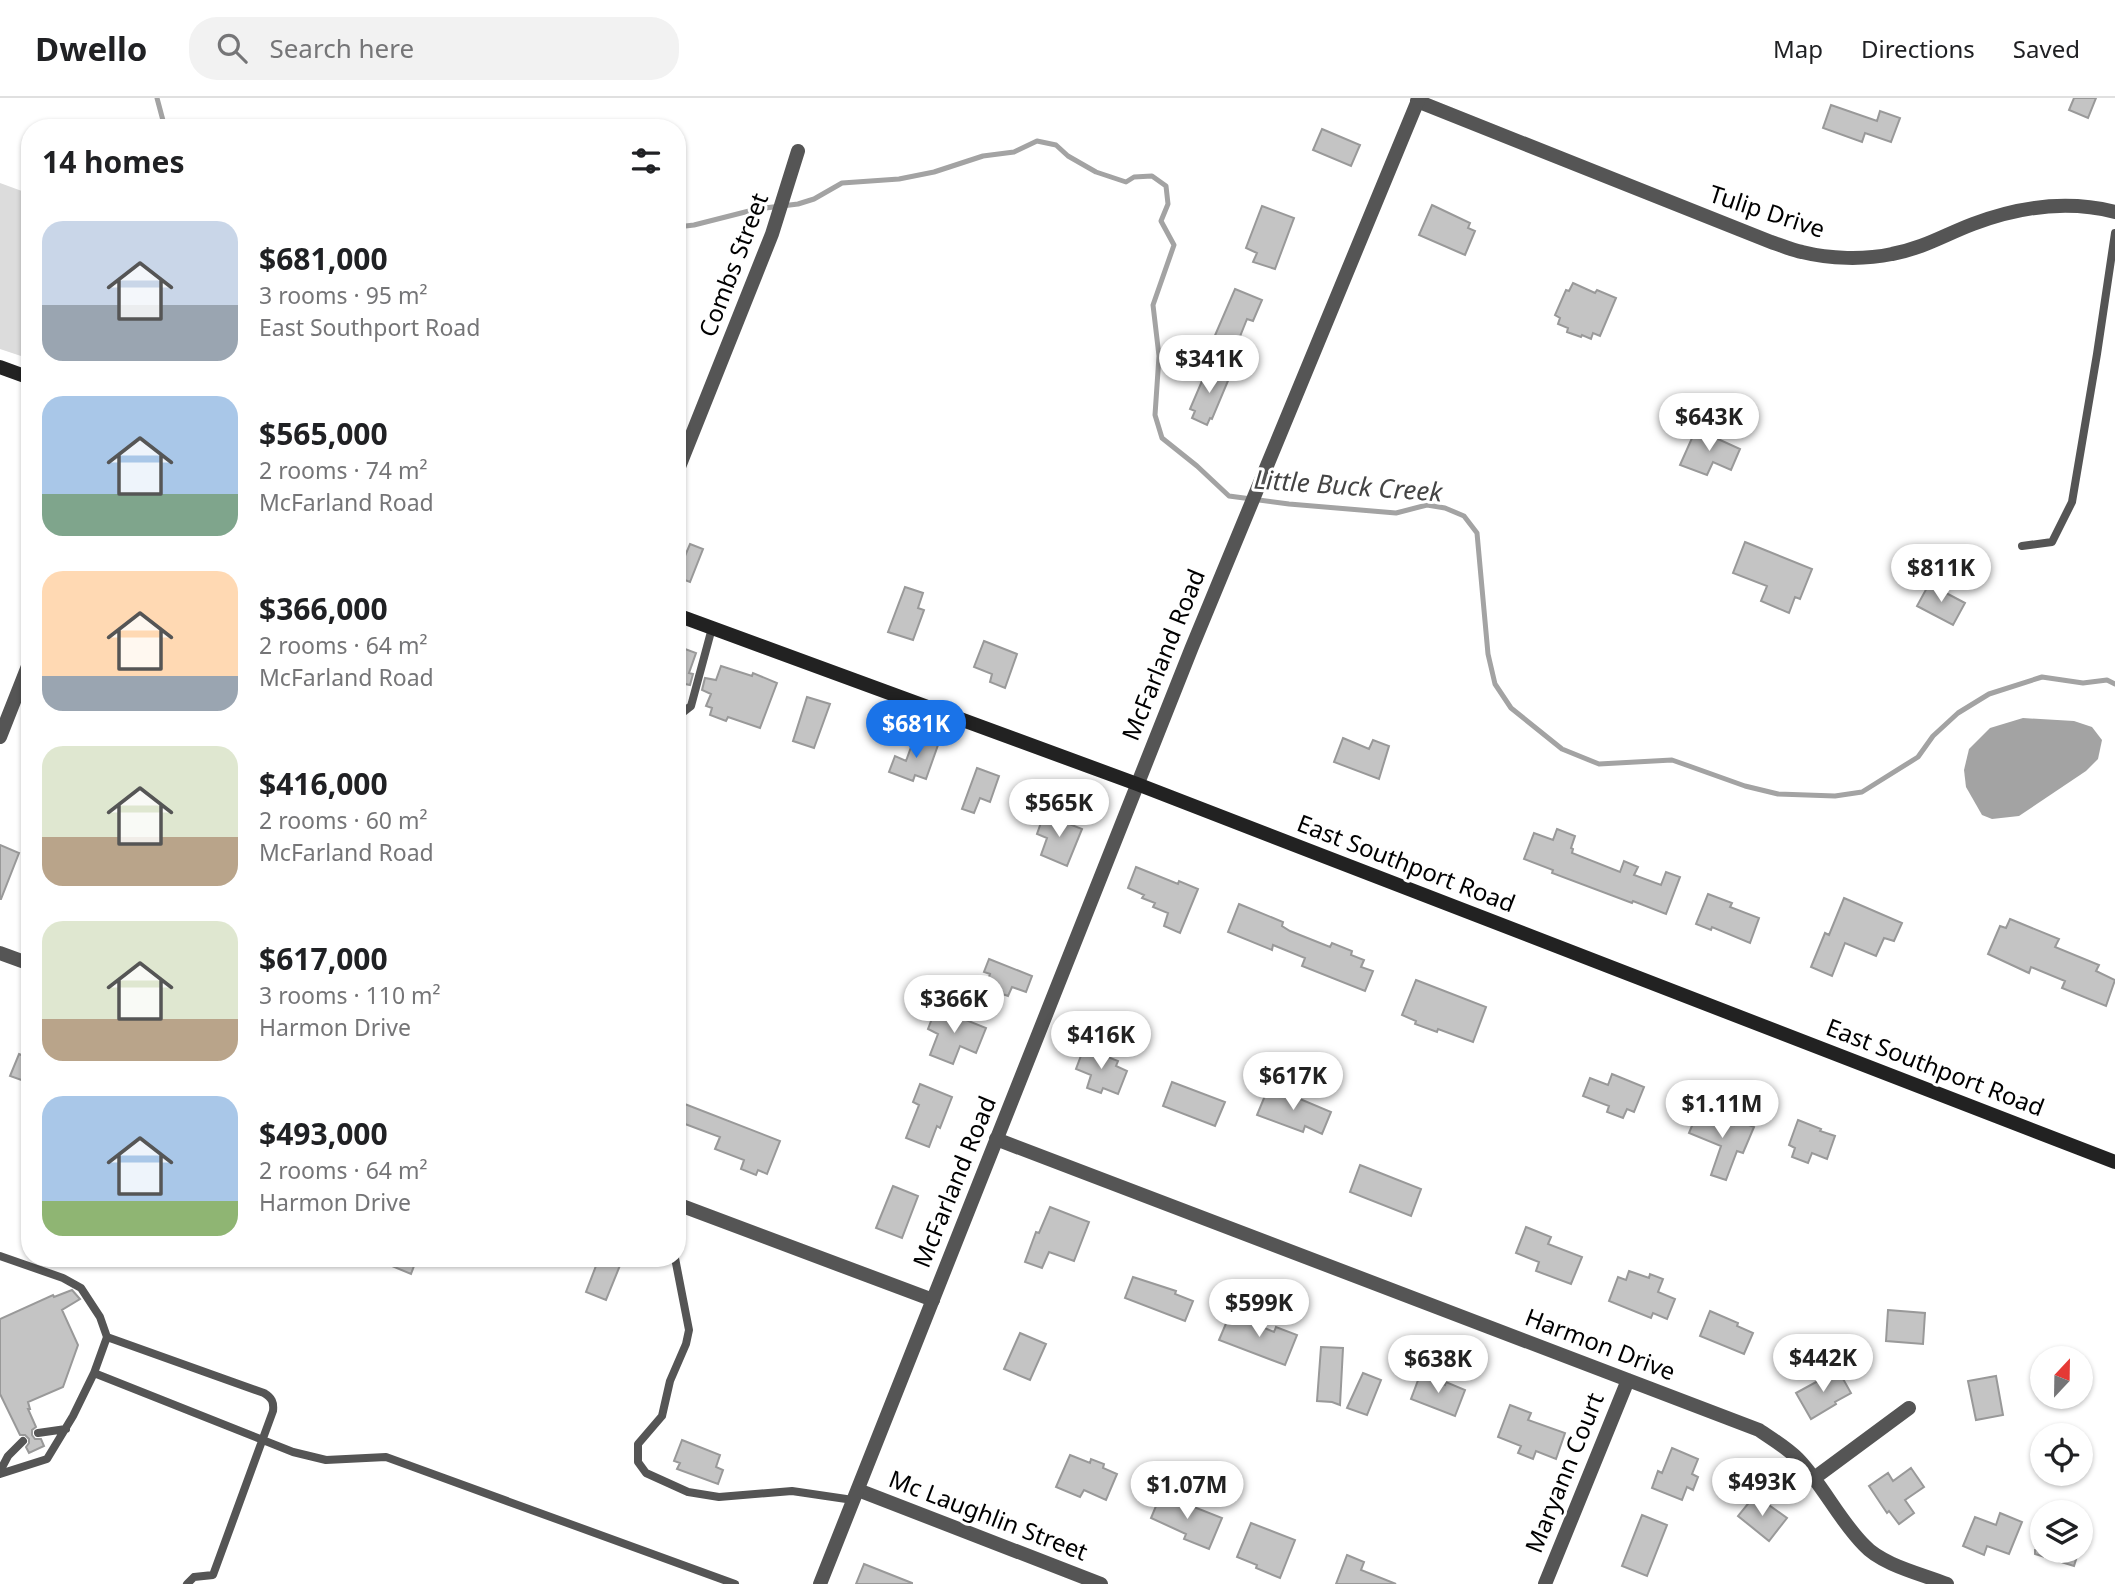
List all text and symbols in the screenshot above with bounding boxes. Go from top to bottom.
search box [189,17,679,80]
text: Dwello [35,26,147,71]
icon: search [213,29,251,67]
text: Search here [269,30,414,66]
text: Map [1773,32,1823,65]
text: Directions [1861,32,1975,65]
text: Saved [2013,32,2080,65]
text: 14 homes [42,141,185,182]
icon: filters [627,142,665,180]
street label: Tulip Drive [1705,176,1829,245]
street label: Combs Street [690,187,775,341]
text: $681,000 [259,238,388,279]
icon: home [98,249,182,333]
text: 3 rooms · 95 m² [259,279,428,311]
text: East Southport Road [259,311,480,343]
pin: $341K [1160,336,1258,395]
text: $341K [1175,342,1243,374]
pin: $643K [1660,394,1758,453]
text: $643K [1675,400,1743,432]
text: $565,000 [259,413,388,454]
icon: home [98,424,182,508]
text: 2 rooms · 74 m² [259,454,428,486]
water label: Little Buck Creek [1253,460,1445,510]
text: McFarland Road [259,486,434,518]
pin: $811K [1892,545,1990,604]
text: $811K [1907,551,1975,583]
street label: McFarland Road [1113,564,1212,745]
text: $366,000 [259,588,388,629]
icon: home [98,599,182,683]
text: 2 rooms · 64 m² [259,629,428,661]
text: McFarland Road [259,661,434,693]
pin: $681K [867,700,965,760]
text: $681K [882,707,950,739]
text: $416,000 [259,763,388,804]
icon: home [98,774,182,858]
pin: $565K [1010,780,1108,839]
text: $565K [1025,786,1093,818]
text: 2 rooms · 60 m² [259,804,428,836]
street label: East Southport Road [1293,806,1520,919]
text: McFarland Road [259,836,434,868]
text: $617,000 [259,938,388,979]
icon: home [98,949,182,1033]
pin: $366K [905,976,1003,1035]
text: 3 rooms · 110 m² [259,979,441,1011]
text: $366K [920,982,988,1014]
street label: East Southport Road [1822,1010,2049,1123]
text: Harmon Drive [259,1011,411,1043]
pin: $416K [1052,1012,1150,1071]
text: $416K [1067,1018,1135,1050]
pin: $617K [1244,1052,1342,1112]
text: $617K [1259,1059,1327,1091]
pin: $1.11M [1665,1080,1779,1140]
text: $1.11M [1682,1087,1762,1119]
street label: McFarland Road [904,1091,1003,1272]
text: $493,000 [259,1113,388,1154]
icon: home [98,1124,182,1208]
text: 2 rooms · 64 m² [259,1154,428,1186]
text: Harmon Drive [259,1186,411,1218]
pin: $599K [1210,1280,1308,1339]
text: $599K [1225,1286,1293,1318]
street label: Harmon Drive [1521,1300,1680,1387]
pin: $442K [1774,1334,1872,1394]
pin: $638K [1389,1336,1487,1395]
text: $442K [1789,1341,1857,1373]
text: $638K [1404,1342,1472,1374]
north arrow [2030,1346,2093,1409]
map controls [2030,1346,2093,1563]
street label: Maryann Court [1516,1387,1611,1557]
button: locate [2030,1423,2093,1486]
pin: $493K [1713,1458,1811,1518]
street label: Mc Laughlin Street [884,1461,1093,1568]
pin: $1.07M [1130,1462,1244,1521]
text: $493K [1728,1465,1796,1497]
text: $1.07M [1147,1468,1227,1500]
button: layers [2030,1500,2093,1563]

